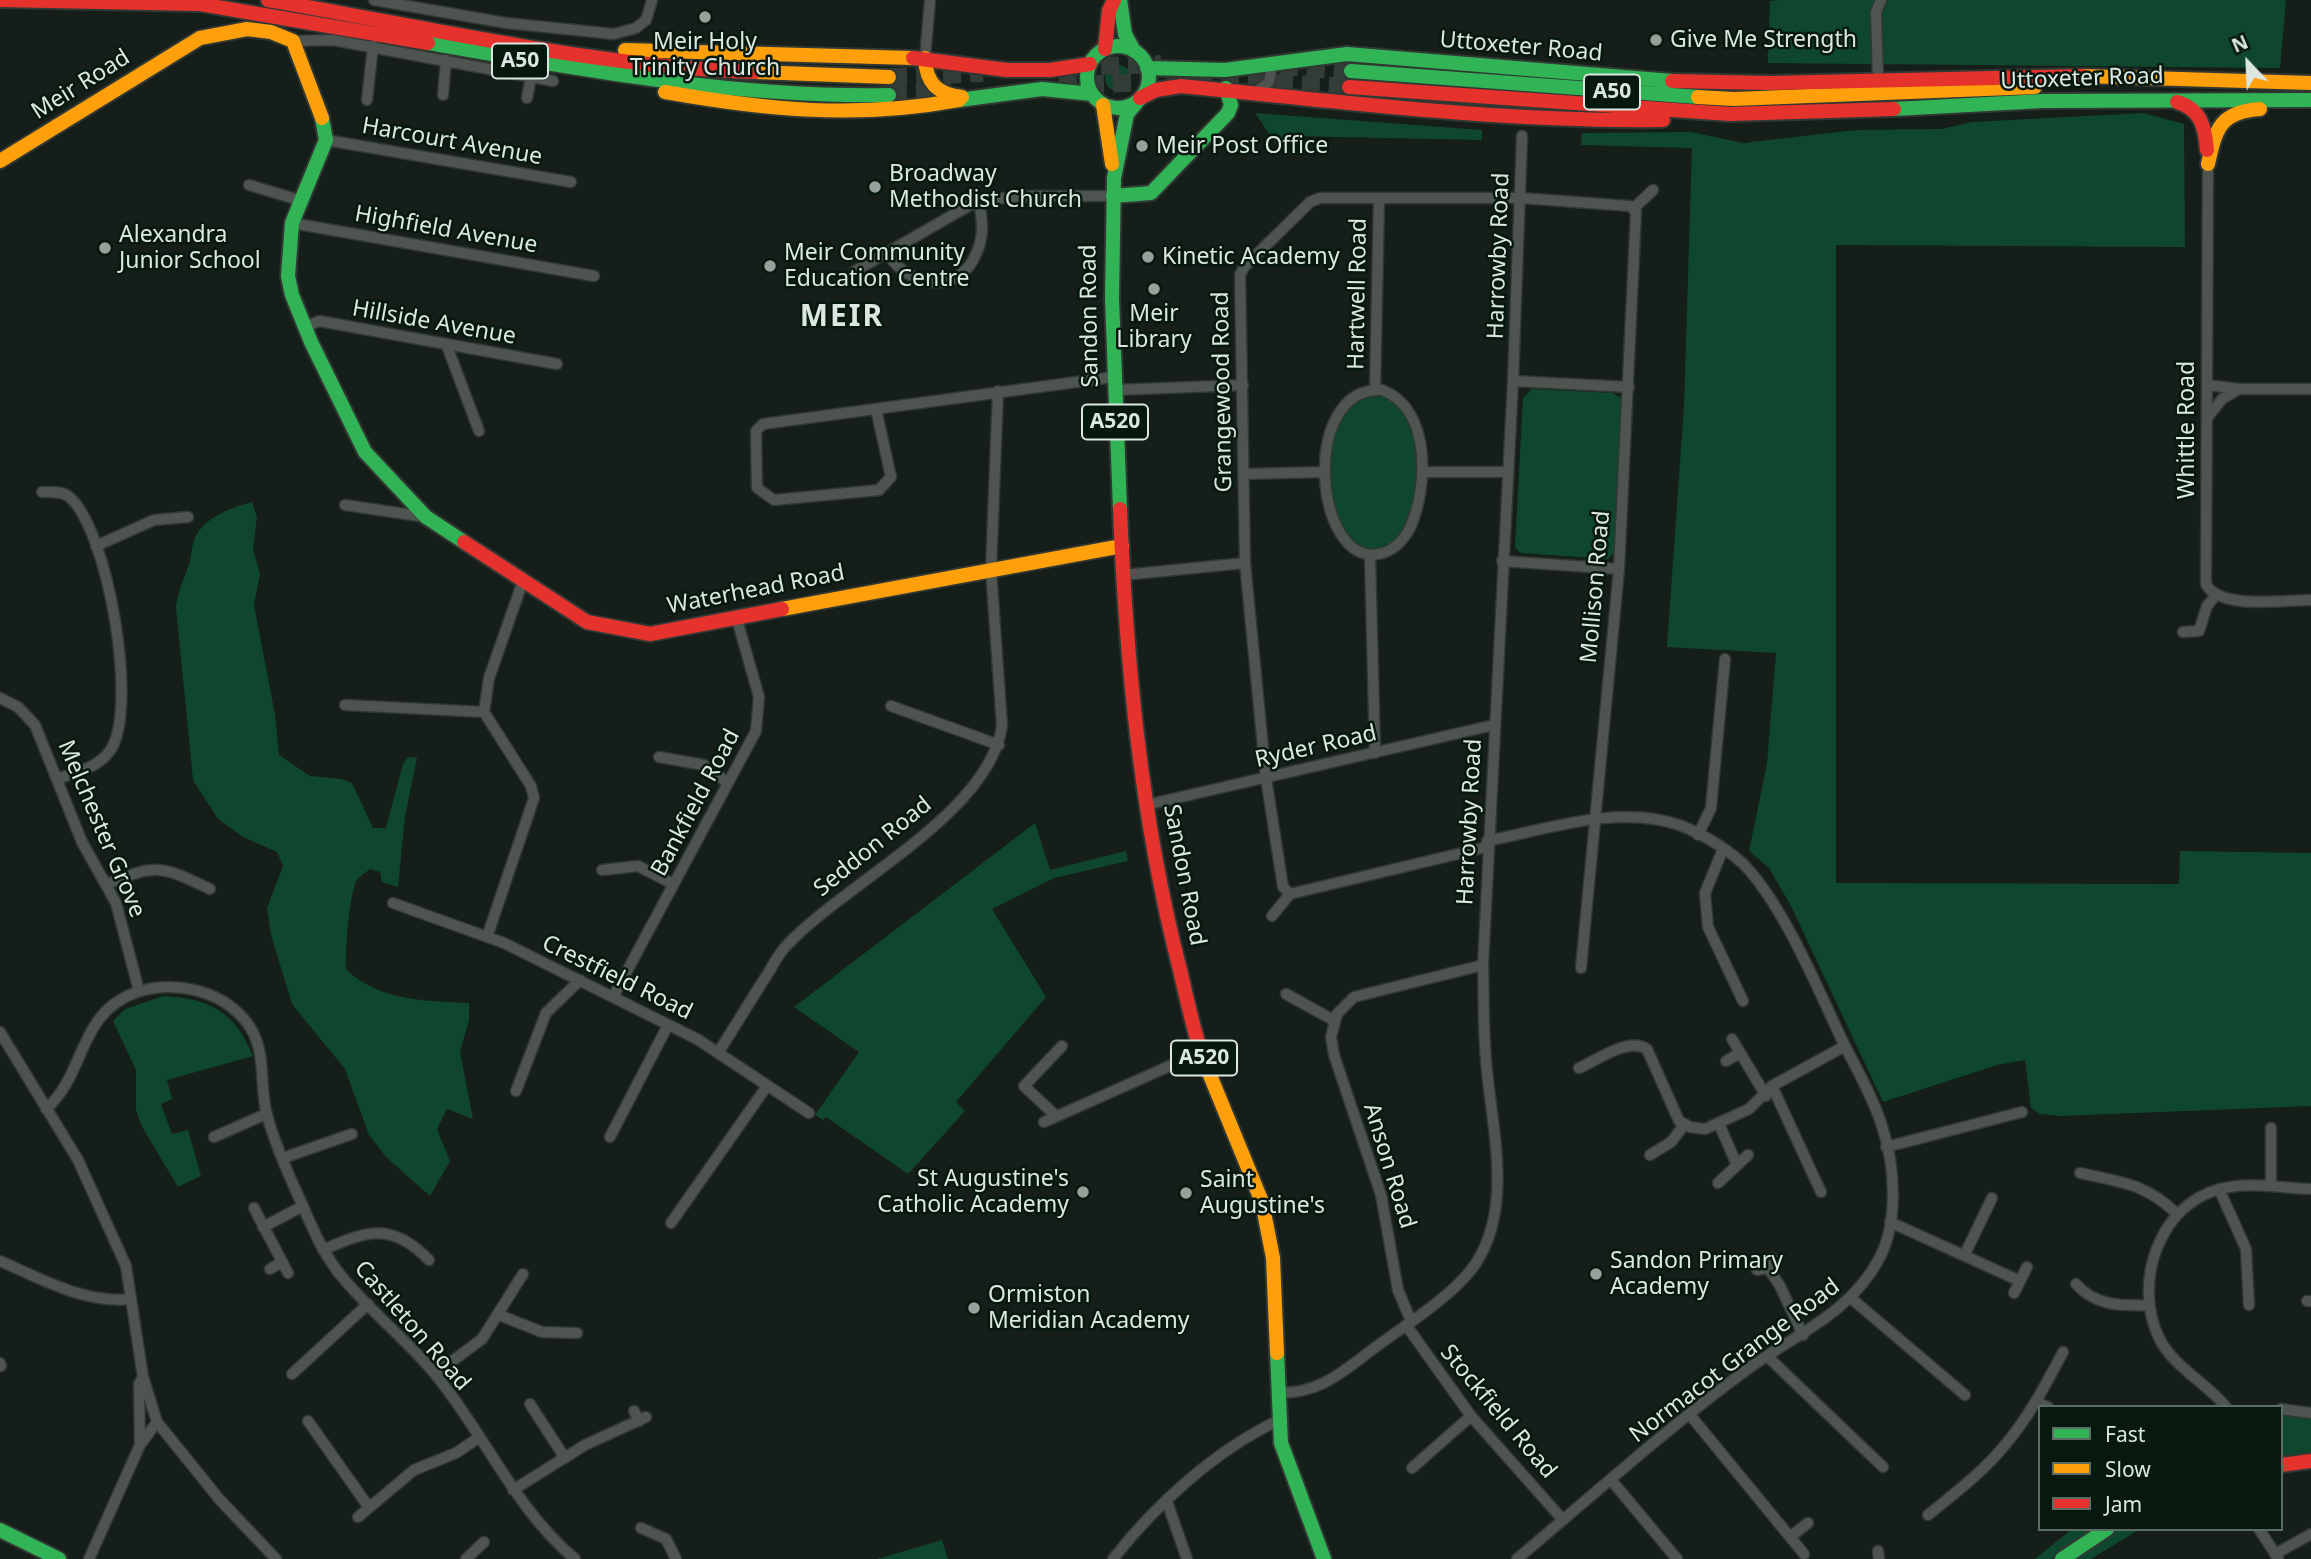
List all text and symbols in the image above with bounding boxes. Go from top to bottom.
marker: Meir Holy Trinity Church [697,9,713,25]
street label: Uttoxeter Road [1438,26,1604,68]
place label: Give Me Strength [1670,26,1857,54]
place label: Meir Holy Trinity Church [630,28,780,82]
north arrow [2213,28,2283,98]
text: N [2228,29,2252,59]
marker: Give Me Strength [1648,32,1664,48]
road number: A50 [492,43,548,78]
street label: Meir Road [27,44,135,126]
street label: Uttoxeter Road [2000,62,2164,96]
road number: A50 [1584,74,1640,110]
street label: Harcourt Avenue [360,113,544,171]
place label: Meir Post Office [1156,132,1328,160]
marker: Meir Post Office [1134,138,1150,154]
place label: Broadway Methodist Church [889,160,1082,214]
street label: Harrowby Road [1482,172,1516,340]
marker: Broadway Methodist Church [867,179,883,195]
street label: Highfield Avenue [353,200,539,260]
street label: Hartwell Road [1343,218,1373,370]
place label: Alexandra Junior School [119,221,261,275]
place label: Meir Community Education Centre [784,239,969,293]
marker: Alexandra Junior School [97,240,113,256]
place label: Kinetic Academy [1162,243,1340,271]
street label: Sandon Road [1075,244,1105,388]
marker: Kinetic Academy [1140,249,1156,265]
marker: Meir Community Education Centre [762,258,778,274]
marker: Meir Library [1146,281,1162,297]
street label: Grangewood Road [1207,291,1239,493]
street label: Hillside Avenue [350,295,518,351]
district label: MEIR [800,299,884,335]
place label: Meir Library [1116,300,1192,354]
street label: Whittle Road [2173,361,2201,499]
road number: A520 [1082,404,1148,440]
street label: Mollison Road [1576,510,1616,664]
street label: Waterhead Road [665,559,847,621]
street label: Ryder Road [1253,720,1379,774]
street label: Bankfield Road [646,725,746,881]
street label: Melchester Grove [51,736,151,922]
street label: Harrowby Road [1452,738,1488,906]
street label: Seddon Road [809,791,937,903]
street label: Sandon Road [1157,802,1211,948]
street label: Crestfield Road [537,930,697,1026]
road number: A520 [1171,1040,1237,1076]
street label: Anson Road [1357,1100,1421,1232]
place label: St Augustine's Catholic Academy [877,1165,1069,1219]
place label: Saint Augustine's [1200,1166,1325,1220]
marker: St Augustine's Catholic Academy [1075,1184,1091,1200]
marker: Saint Augustine's [1178,1185,1194,1201]
place label: Sandon Primary Academy [1610,1247,1783,1301]
street label: Castleton Road [348,1255,476,1397]
marker: Sandon Primary Academy [1588,1266,1604,1282]
street label: Normacot Grange Road [1625,1273,1845,1449]
place label: Ormiston Meridian Academy [988,1281,1189,1335]
marker: Ormiston Meridian Academy [966,1300,982,1316]
street label: Stockfield Road [1434,1339,1562,1485]
legend [2038,1405,2283,1531]
text: Fast [2105,1420,2145,1448]
text: Slow [2105,1455,2151,1483]
text: Jam [2105,1490,2142,1518]

